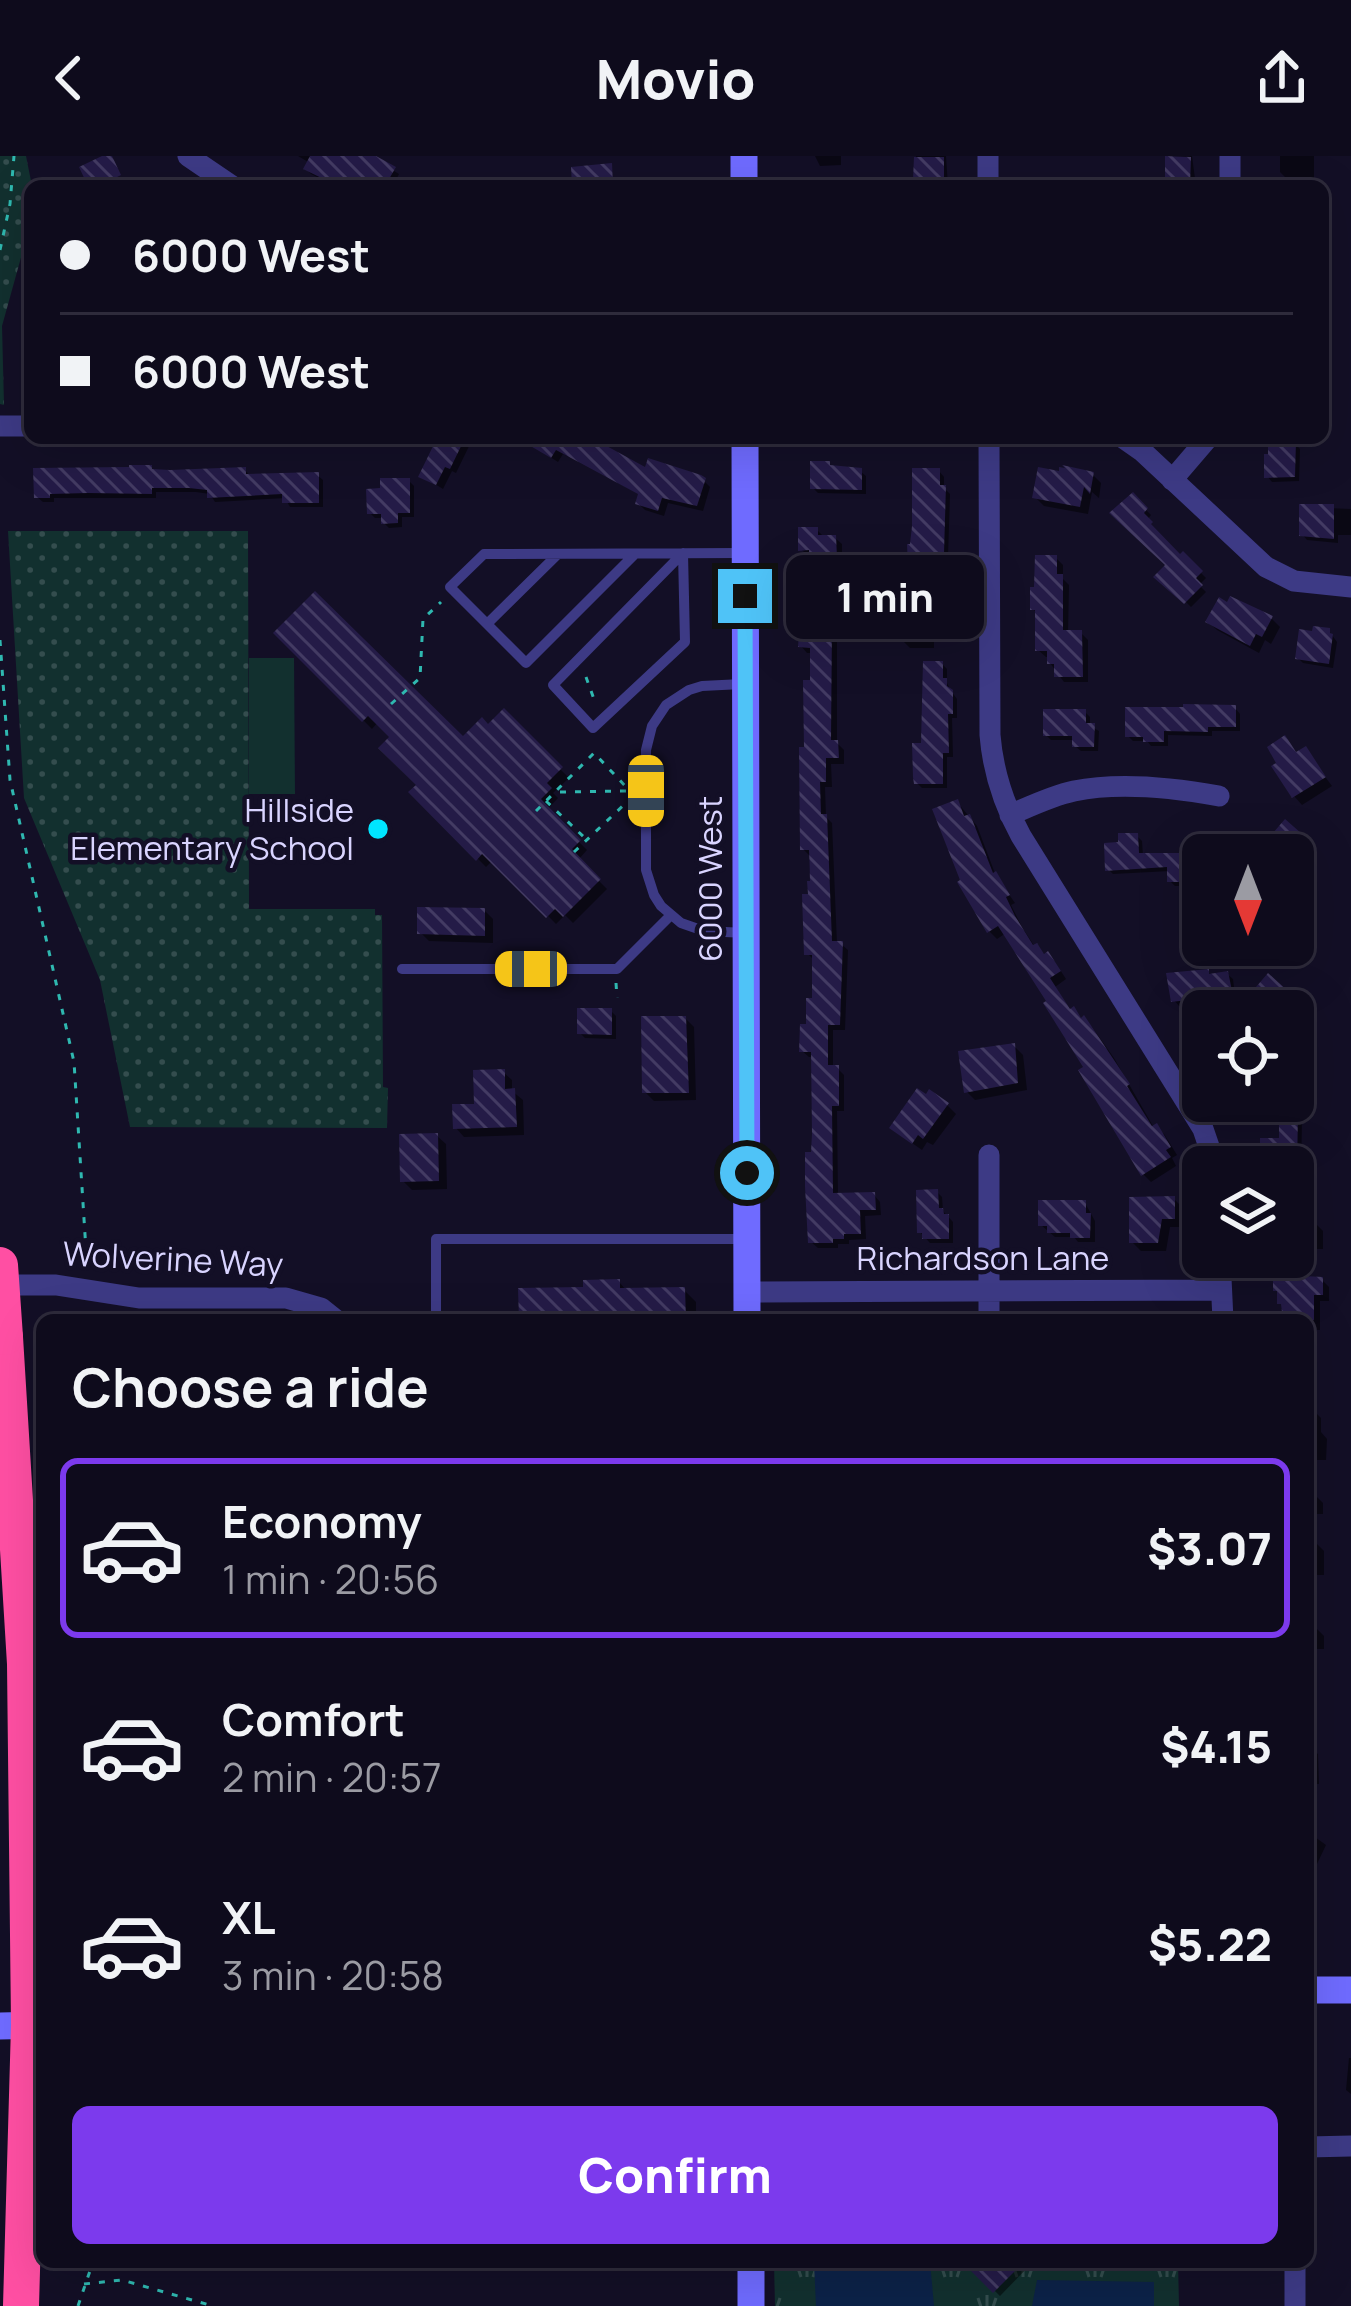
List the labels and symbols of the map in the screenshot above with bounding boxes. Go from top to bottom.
callout: 1 min [787,554,985,638]
route end [718,569,772,623]
car [628,755,664,827]
place label: Hillside Elementary School [70,787,354,870]
street label: 6000 West [687,796,732,962]
marker: Hillside Elementary School [365,816,391,842]
north arrow [1182,834,1314,966]
car [495,951,567,987]
route start [720,1146,774,1200]
street label: Wolverine Way [62,1230,284,1287]
street label: Richardson Lane [857,1235,1109,1280]

